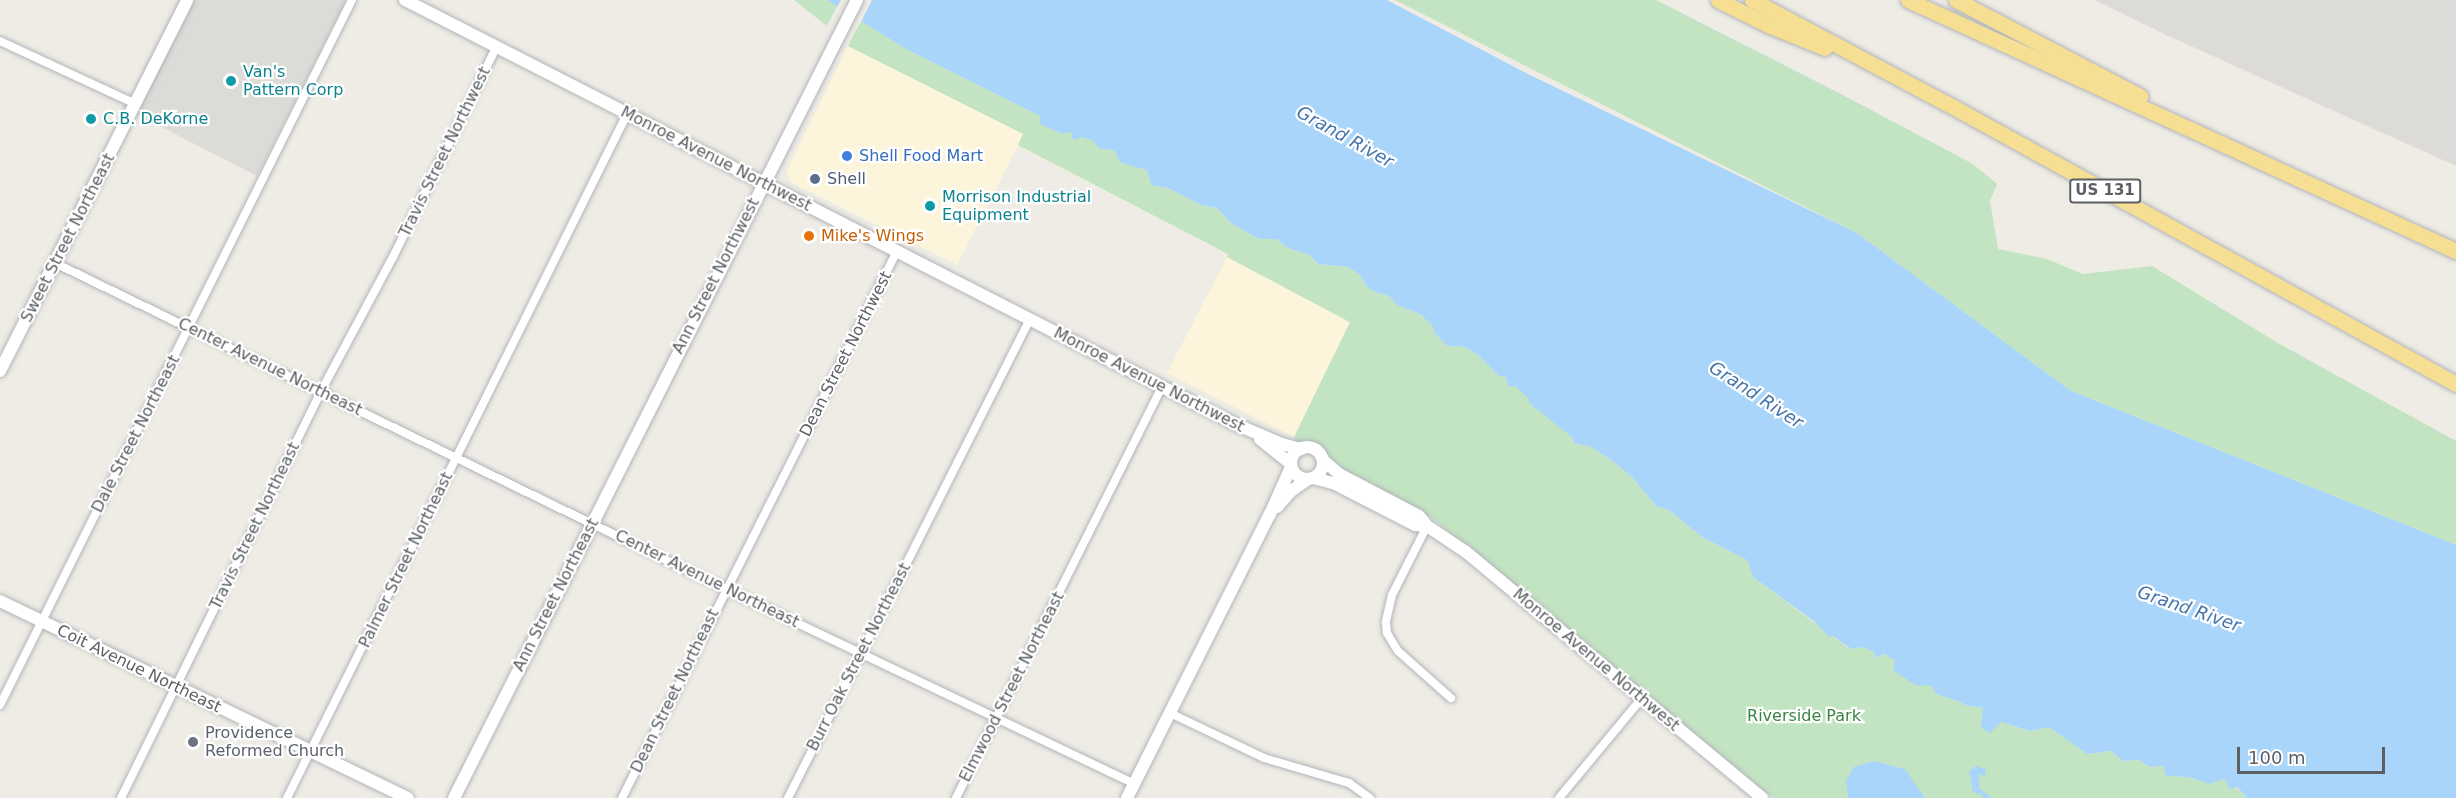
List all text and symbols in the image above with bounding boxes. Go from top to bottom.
place label: Van's Pattern Corp [243,62,343,100]
street label: Travis Street Northwest [395,64,495,240]
marker: Van's Pattern Corp [224,74,238,88]
water label: Grand River [1293,101,1397,173]
street label: Monroe Avenue Northwest [617,102,815,216]
place label: C.B. DeKorne [103,109,208,129]
marker: C.B. DeKorne [84,112,98,126]
place label: Shell Food Mart [859,146,983,166]
marker: Shell Food Mart [840,149,854,163]
street label: Sweet Street Northeast [17,150,119,326]
place label: Shell [827,169,866,189]
marker: Shell [808,172,822,186]
road number: US 131 [2069,179,2141,203]
place label: Morrison Industrial Equipment [942,187,1091,225]
street label: Ann Street Northwest [668,195,764,357]
marker: Morrison Industrial Equipment [923,199,937,213]
place label: Mike's Wings [821,226,924,246]
marker: Mike's Wings [802,229,816,243]
street label: Dean Street Northwest [796,268,896,440]
street label: Center Avenue Northeast [175,314,365,420]
street label: Monroe Avenue Northwest [1050,323,1248,437]
street label: Dale Street Northeast [88,352,184,516]
water label: Grand River [1705,357,1807,433]
street label: Travis Street Northeast [206,439,304,613]
street label: Palmer Street Northeast [355,469,457,651]
street label: Ann Street Northeast [509,515,603,675]
street label: Center Avenue Northeast [612,526,802,632]
street label: Burr Oak Street Northeast [803,560,915,754]
water label: Grand River [2135,581,2243,637]
street label: Monroe Avenue Northwest [1509,585,1683,735]
street label: Elmwood Street Northeast [956,589,1068,785]
street label: Dean Street Northeast [627,606,723,776]
street label: Coit Avenue Northeast [54,621,224,717]
park label: Riverside Park [1747,706,1861,726]
place label: Providence Reformed Church [205,723,344,761]
marker: Providence Reformed Church [186,735,200,749]
scale bar [2240,735,2388,773]
text: 100 m [2248,747,2306,768]

